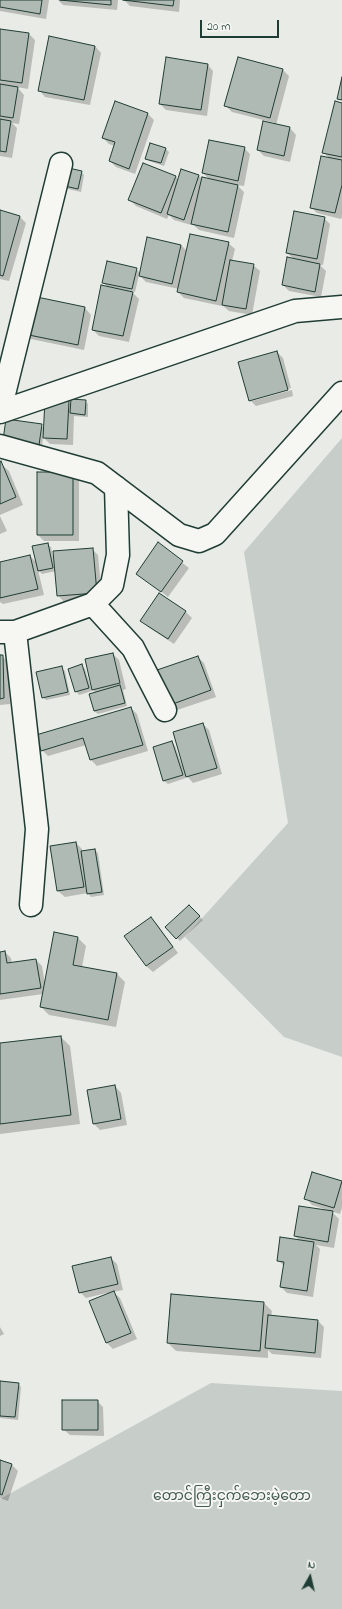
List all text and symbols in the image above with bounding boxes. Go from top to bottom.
scale bar [202,12,281,38]
text: 20 m [207,18,230,36]
park label: တောင်ကြီးငှက်ဘေးမဲ့တော [153,1490,311,1506]
north arrow [290,1557,330,1597]
text: N [307,1557,316,1574]

